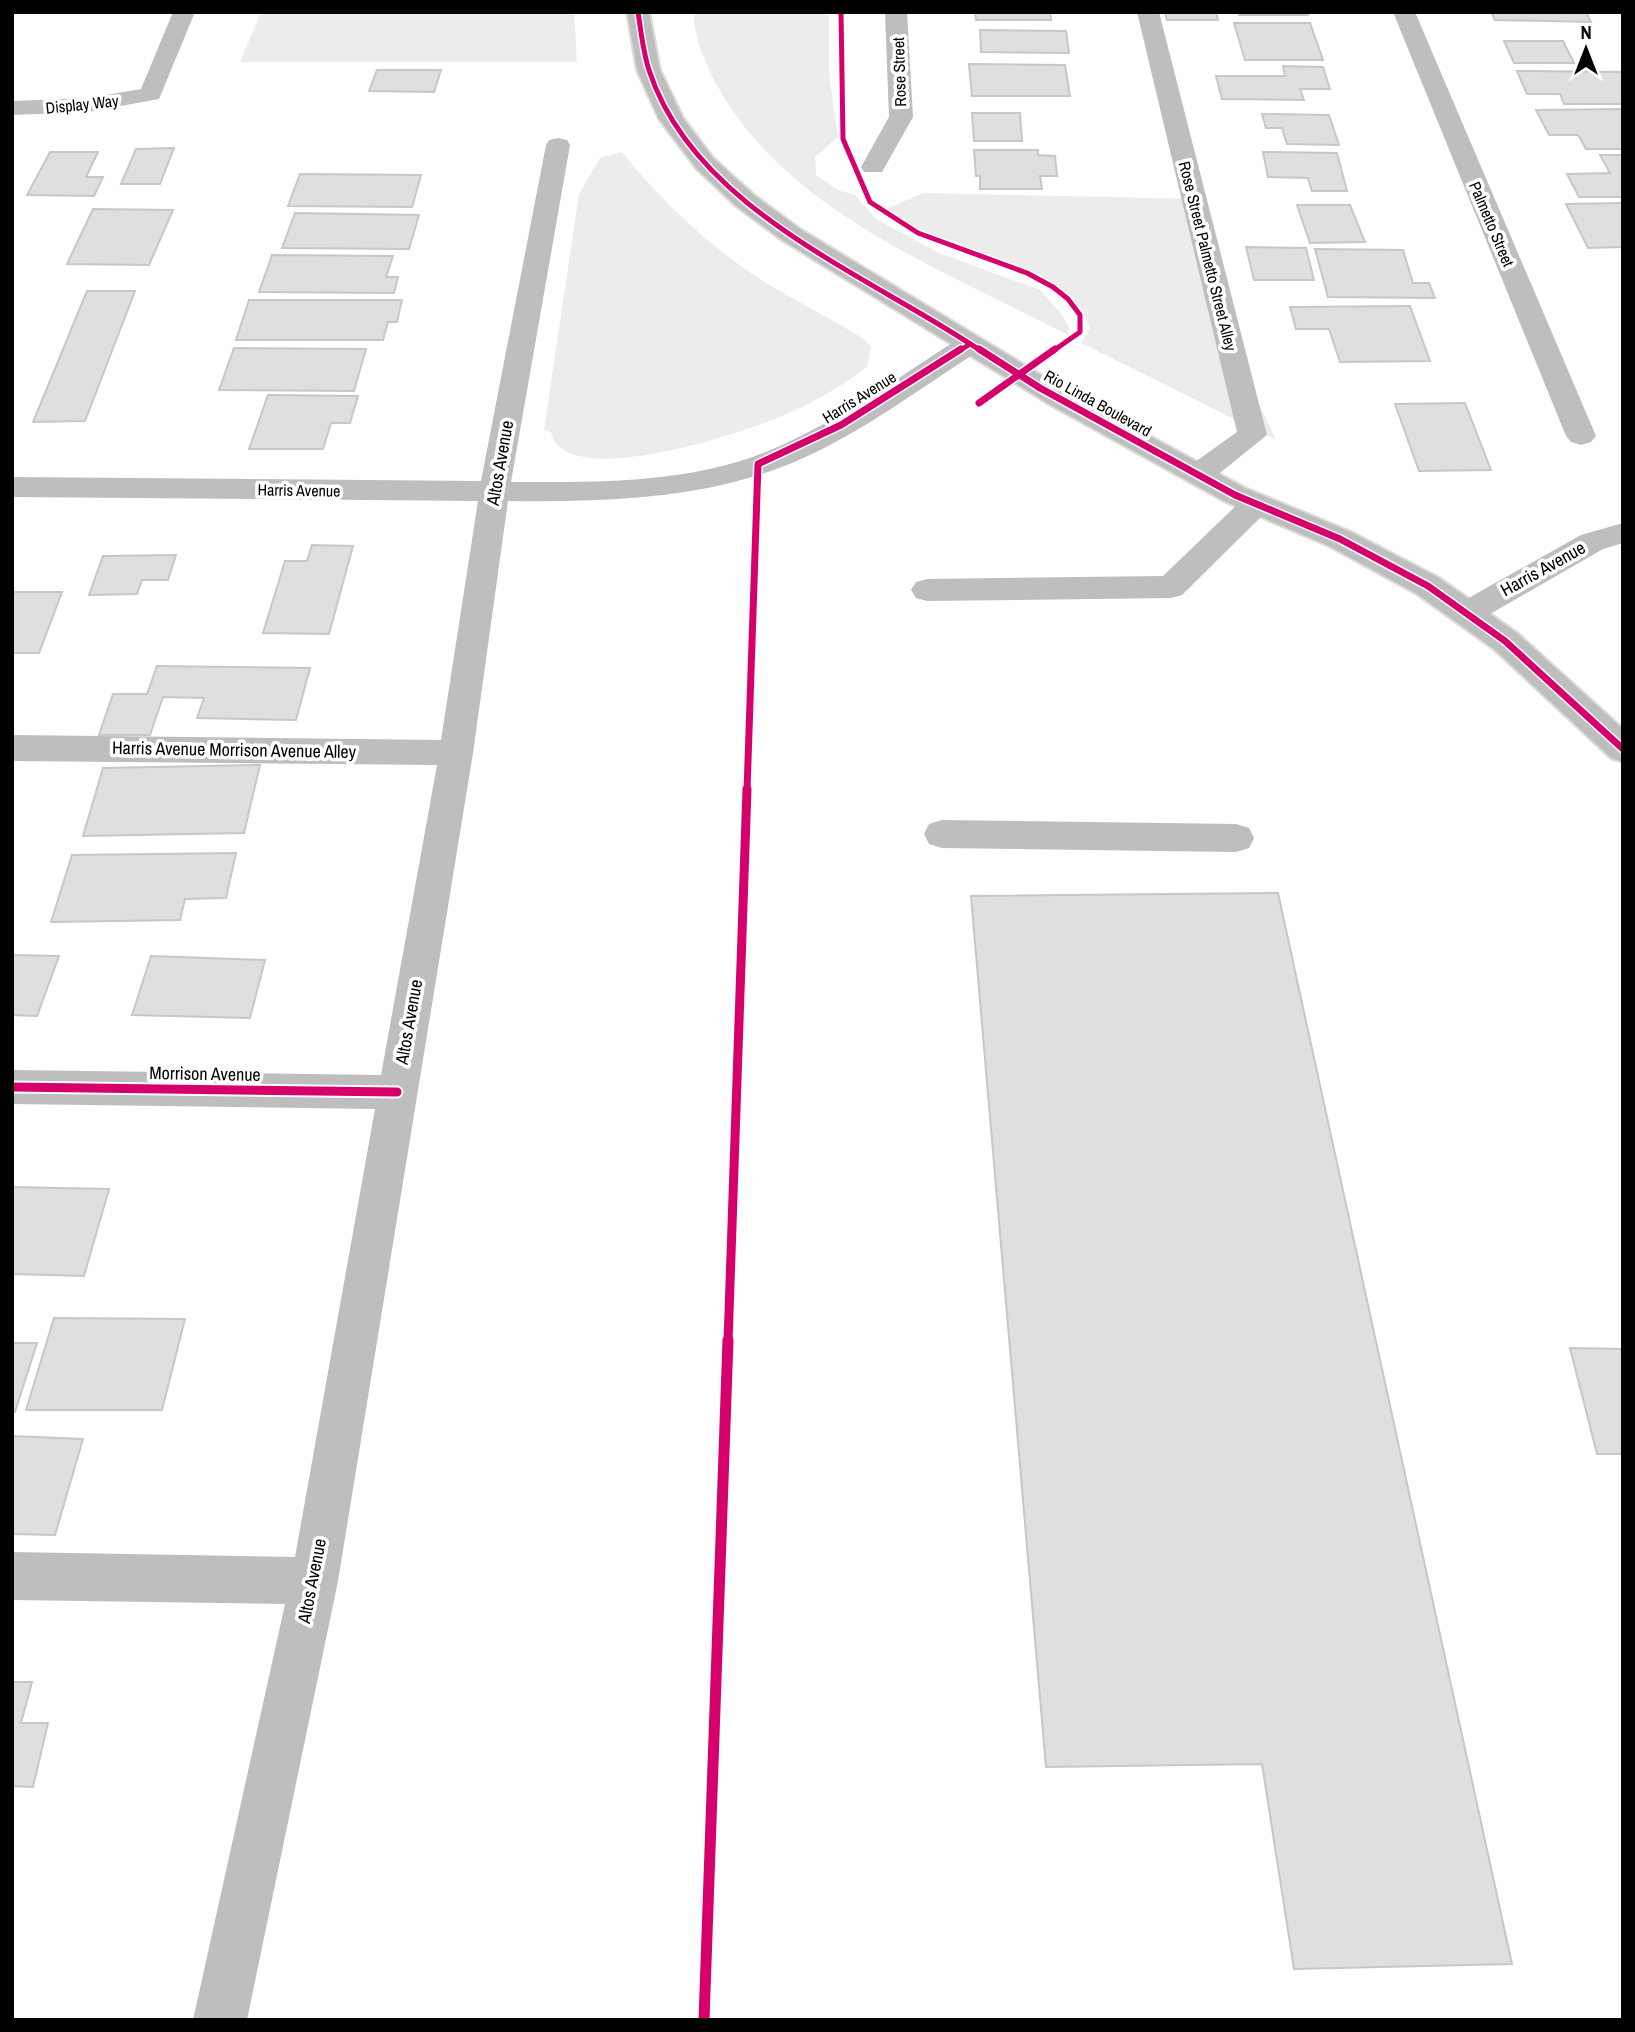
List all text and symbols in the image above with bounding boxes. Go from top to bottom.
north arrow [1551,14,1621,84]
text: N [1580,19,1592,45]
street label: Rose Street [887,37,911,107]
street label: Display Way [44,89,120,119]
street label: Rose Street Palmetto Street Alley [1174,159,1242,354]
street label: Palmetto Street [1464,178,1520,270]
street label: Rio Linda Boulevard [1040,364,1156,442]
street label: Harris Avenue [818,366,900,428]
street label: Altos Avenue [480,418,519,508]
street label: Harris Avenue [257,478,341,502]
street label: Harris Avenue [1496,535,1590,602]
street label: Harris Avenue Morrison Avenue Alley [112,735,357,764]
street label: Altos Avenue [389,977,428,1067]
street label: Morrison Avenue [149,1060,261,1087]
street label: Altos Avenue [291,1536,332,1626]

